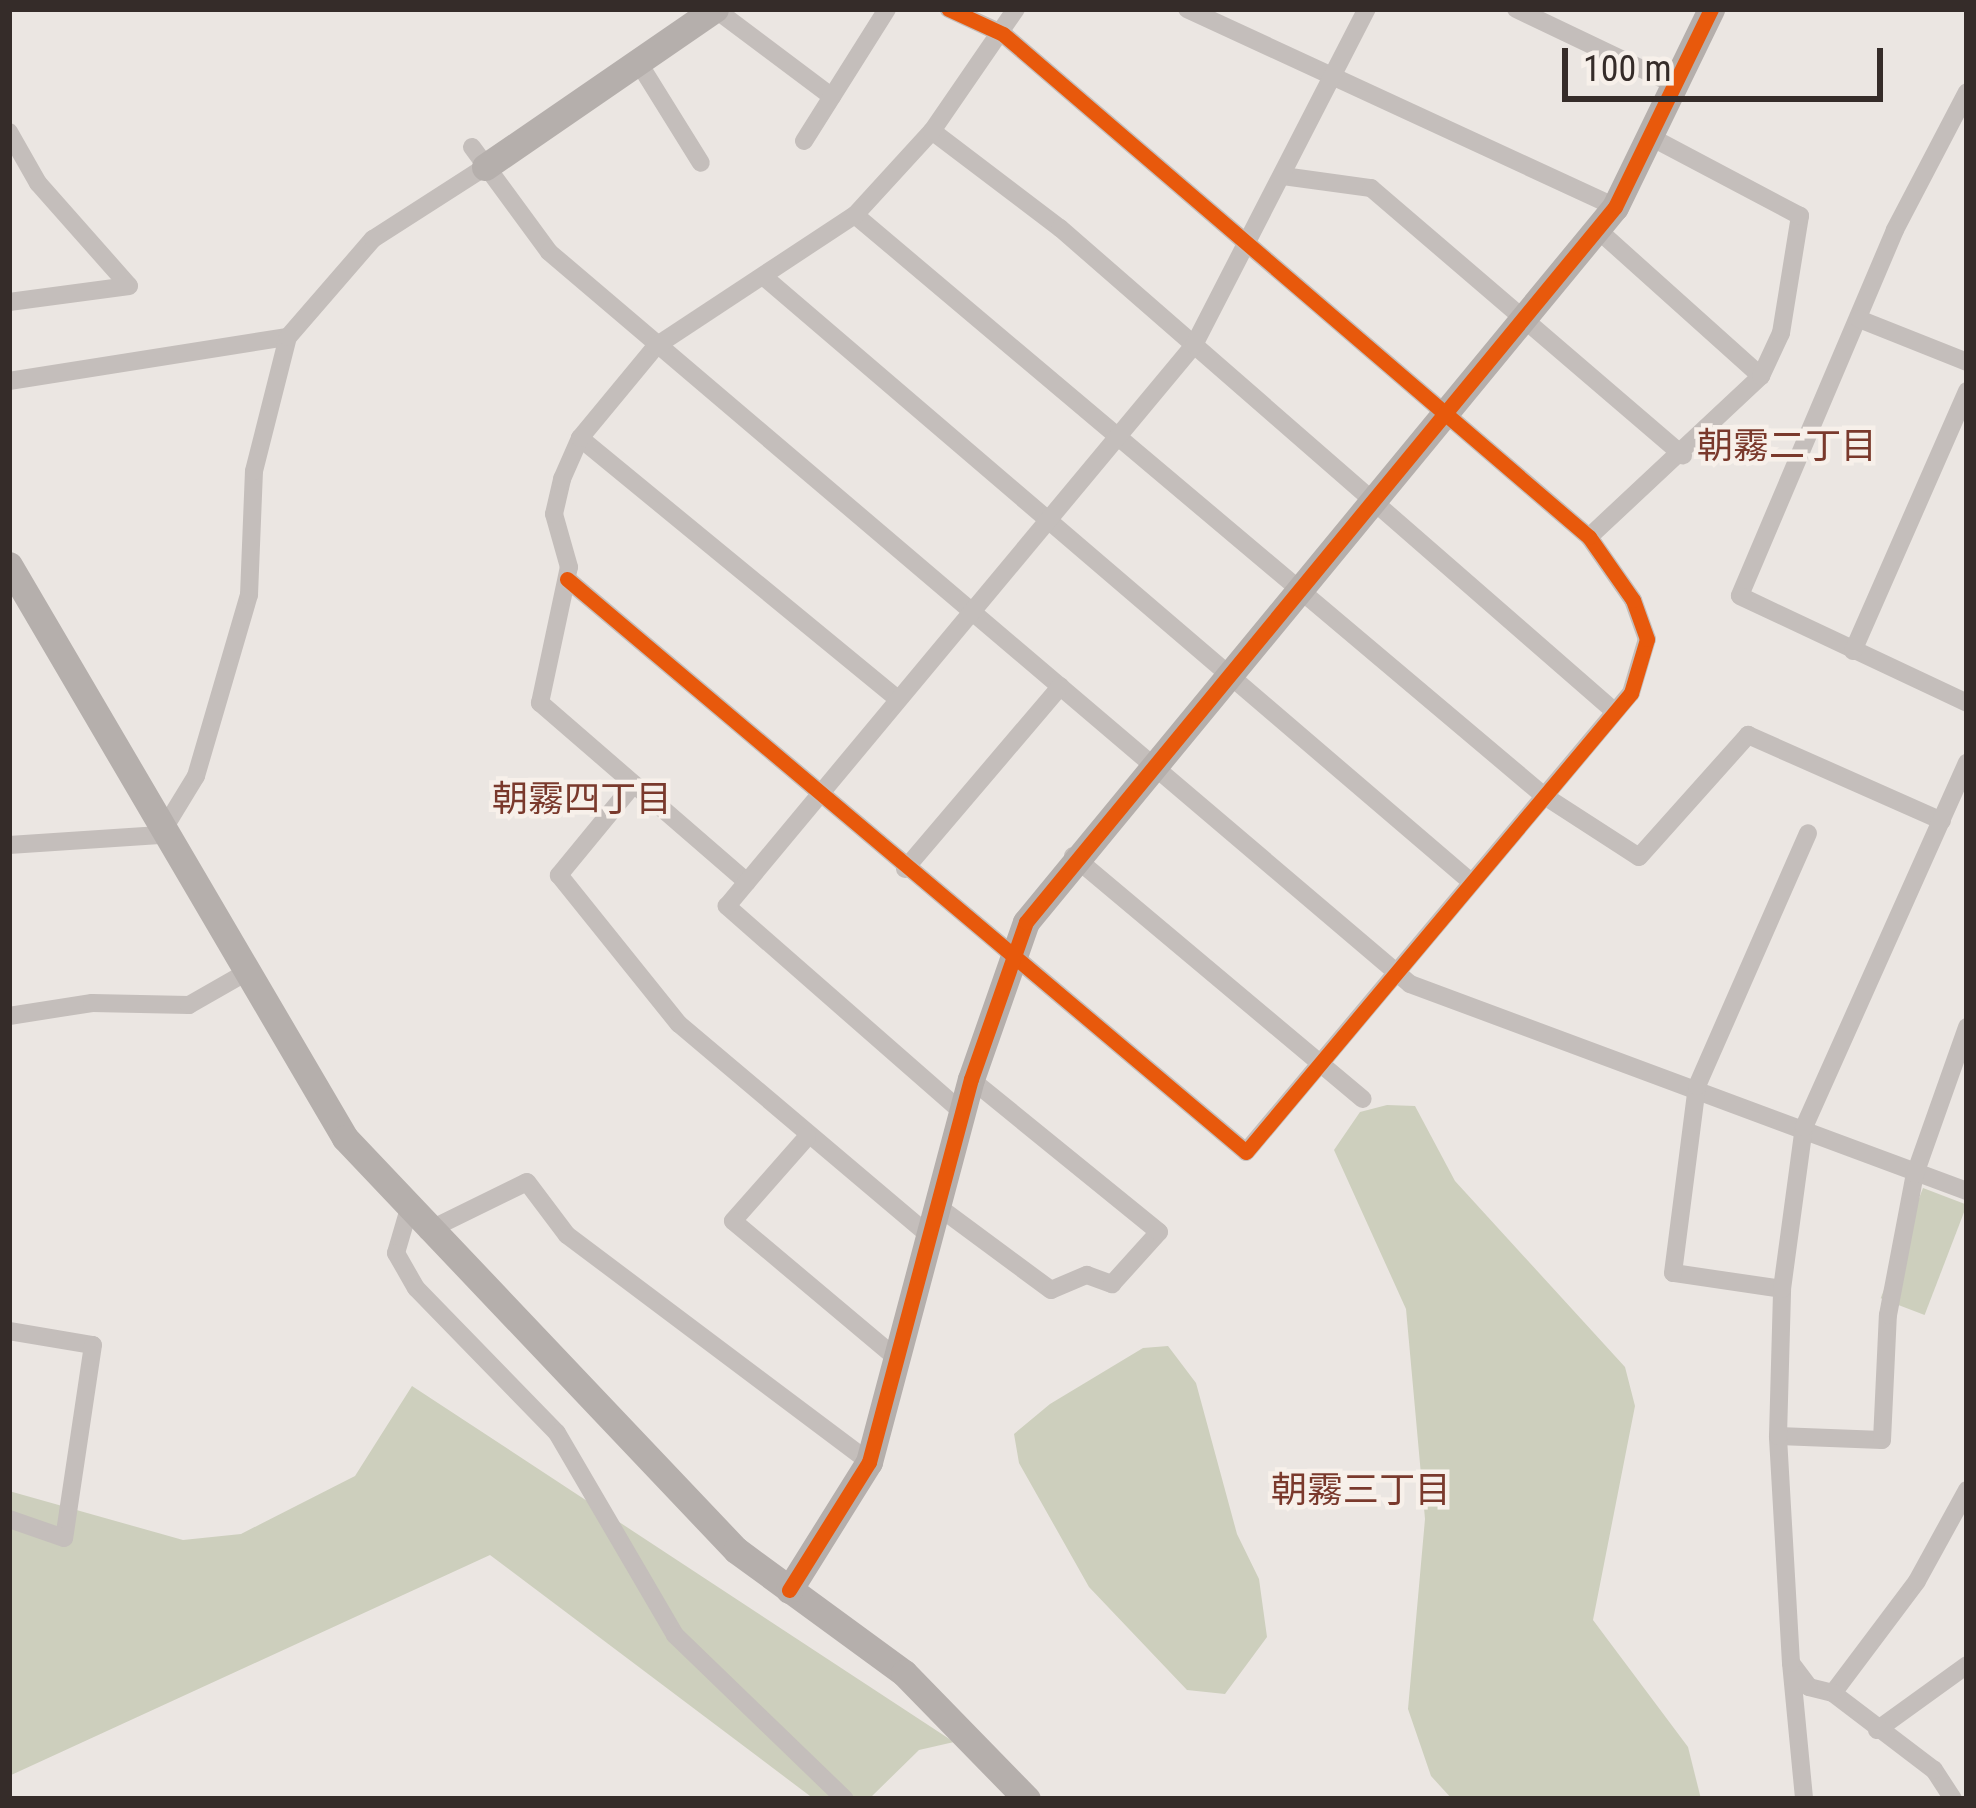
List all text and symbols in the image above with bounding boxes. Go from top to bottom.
scale bar [1568,24,1889,98]
text: 100 m [1583,48,1672,90]
district label: 朝霧二丁目 [1697,425,1877,469]
district label: 朝霧四丁目 [492,778,672,822]
district label: 朝霧三丁目 [1271,1469,1451,1513]

